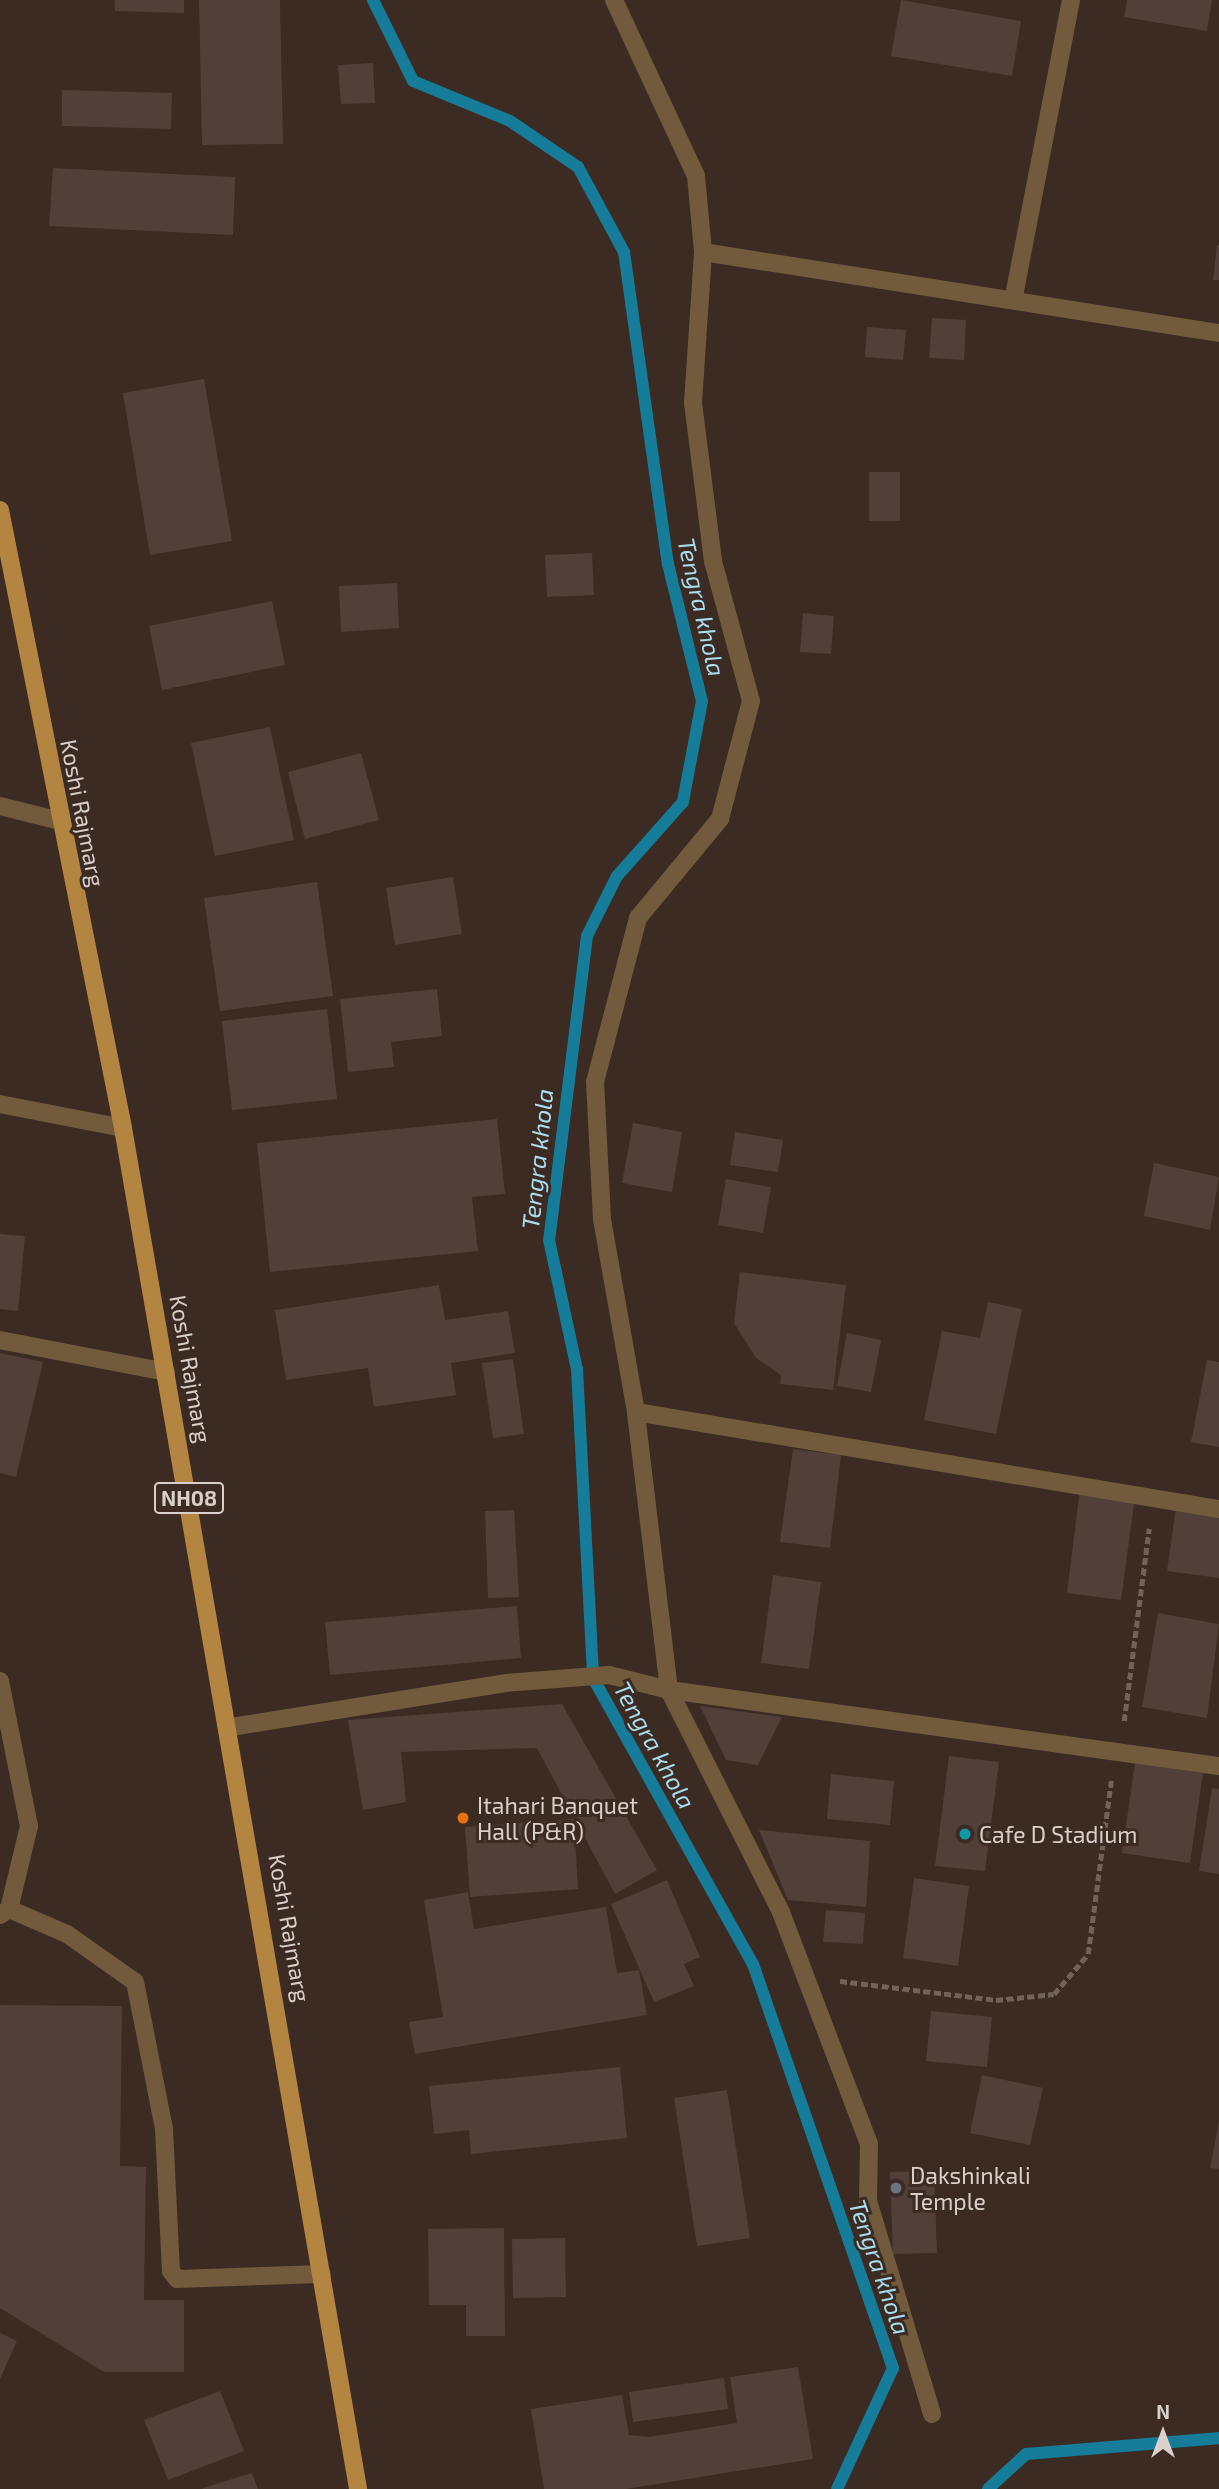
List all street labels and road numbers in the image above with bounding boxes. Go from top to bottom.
street label: Koshi Rajmarg [55,737,111,889]
street label: Koshi Rajmarg [164,1293,218,1445]
road number: NH08 [152,1480,226,1516]
street label: Koshi Rajmarg [263,1852,317,2004]

